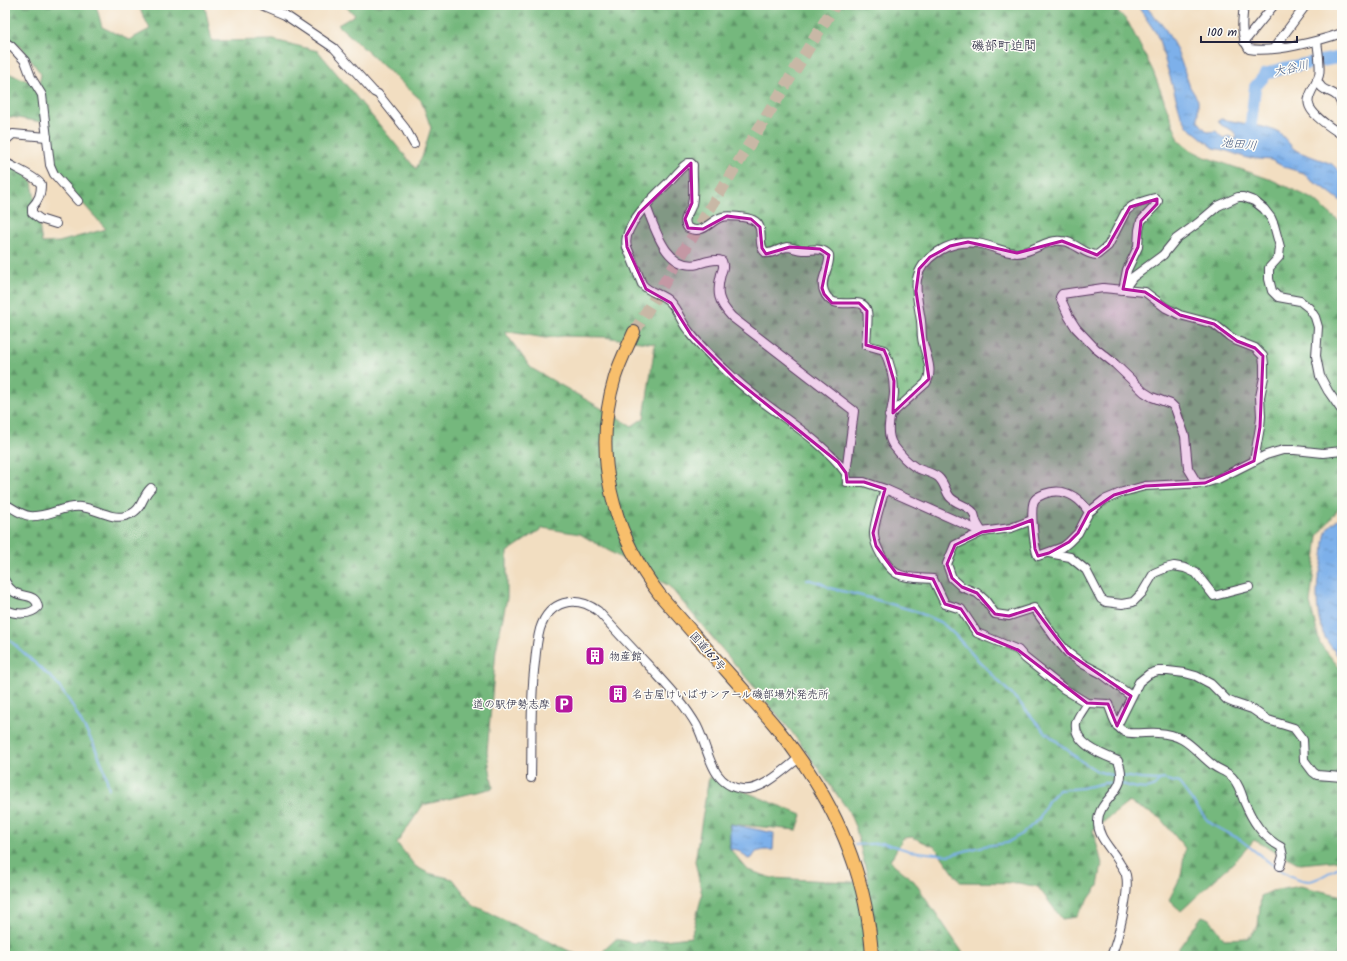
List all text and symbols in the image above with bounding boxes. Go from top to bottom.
scale bar [1201,18,1297,44]
text: 100 m [1207,23,1238,42]
district label: 磯部町迫間 [971,36,1037,57]
water label: 大谷川 [1272,55,1311,82]
water label: 池田川 [1220,133,1258,156]
street label: 国道167号 [685,628,730,676]
building icon: 物産館 [584,645,606,667]
place label: 物産館 [609,648,642,666]
building icon: 名古屋けいばサンアール磯部場外発売所 [607,683,629,705]
place label: 名古屋けいばサンアール磯部場外発売所 [632,686,829,704]
parking icon: 道の駅伊勢志摩 [553,693,575,715]
place label: 道の駅伊勢志摩 [473,696,550,714]

